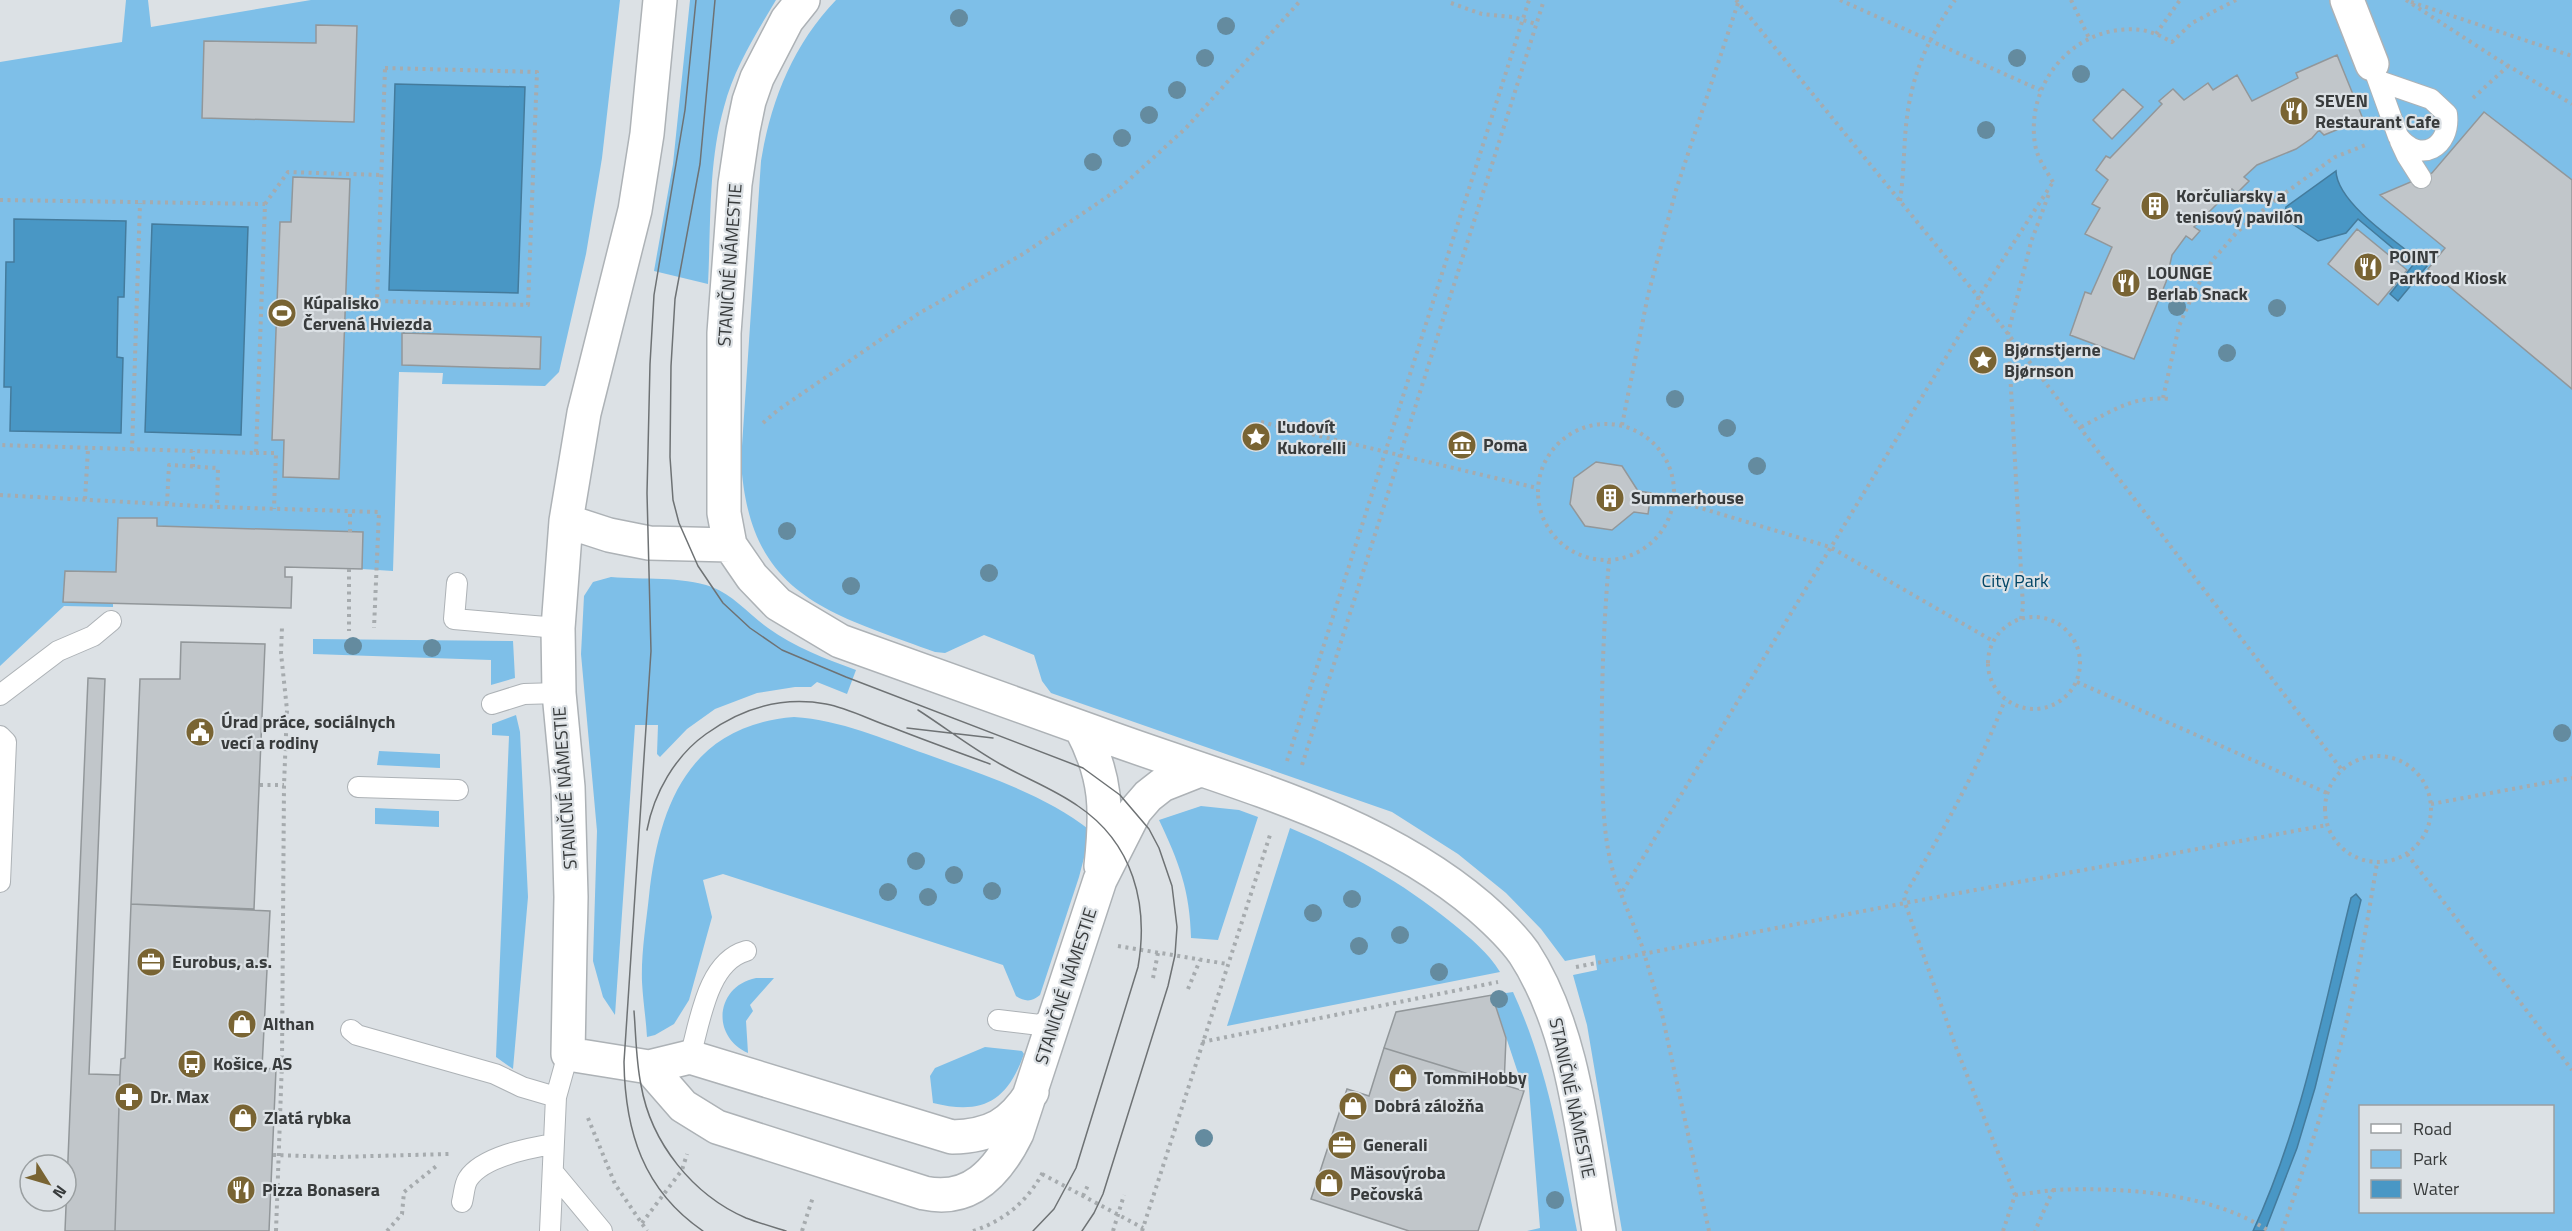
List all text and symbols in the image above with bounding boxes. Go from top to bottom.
place label: SEVEN Restaurant Cafe [2315,87,2440,135]
restaurant icon: SEVEN Restaurant Cafe [2278,95,2310,127]
place label: Korčuliarsky a tenisový pavilón [2176,182,2303,230]
street label: STANIČNÉ NÁMESTIE [710,183,749,347]
building icon: Korčuliarsky a tenisový pavilón [2139,190,2171,222]
place label: POINT Parkfood Kiosk [2389,243,2507,291]
restaurant icon: POINT Parkfood Kiosk [2352,251,2384,283]
place label: LOUNGE Berlab Snack [2147,259,2249,307]
restaurant icon: LOUNGE Berlab Snack [2110,267,2142,299]
place label: Kúpalisko Červená Hviezda [303,289,432,337]
sports icon: Kúpalisko Červená Hviezda [266,297,298,329]
place label: Bjørnstjerne Bjørnson [2004,336,2101,384]
place icon: Bjørnstjerne Bjørnson [1967,344,1999,376]
place label: Ľudovít Kukorelli [1277,413,1346,461]
place icon: Ľudovít Kukorelli [1240,421,1272,453]
museum icon: Poma [1446,429,1478,461]
place label: Poma [1483,431,1527,458]
building icon: Summerhouse [1594,482,1626,514]
place label: Summerhouse [1631,484,1744,511]
park label: City Park [1981,567,2049,594]
street label: STANIČNÉ NÁMESTIE [545,706,584,870]
place label: Úrad práce, sociálnych vecí a rodiny [221,708,395,756]
public building icon: Úrad práce, sociálnych vecí a rodiny [184,716,216,748]
street label: STANIČNÉ NÁMESTIE [1027,904,1104,1068]
office icon: Eurobus, a.s. [135,946,167,978]
place label: Eurobus, a.s. [172,948,272,975]
shop icon: Althan [226,1008,258,1040]
place label: Althan [263,1010,314,1037]
street label: STANIČNÉ NÁMESTIE [1542,1015,1603,1181]
bus stop icon: Košice, AS [176,1048,208,1080]
place label: Košice, AS [213,1050,293,1077]
shop icon: TommiHobby [1387,1062,1419,1094]
place label: TommiHobby [1424,1064,1527,1091]
pharmacy icon: Dr. Max [113,1081,145,1113]
place label: Dr. Max [150,1083,209,1110]
shop icon: Dobrá záložňa [1337,1090,1369,1122]
place label: Dobrá záložňa [1374,1092,1484,1119]
shop icon: Zlatá rybka [227,1102,259,1134]
place label: Zlatá rybka [264,1104,351,1131]
legend [2359,1105,2554,1213]
text: Road [2413,1115,2452,1142]
office icon: Generali [1326,1129,1358,1161]
place label: Generali [1363,1131,1428,1158]
text: Park [2413,1145,2448,1172]
north arrow [18,1153,78,1213]
place label: Mäsovýroba Pečovská [1350,1159,1446,1207]
shop icon: Mäsovýroba Pečovská [1313,1167,1345,1199]
restaurant icon: Pizza Bonasera [225,1174,257,1206]
text: Water [2413,1175,2459,1202]
place label: Pizza Bonasera [262,1176,380,1203]
text: N [47,1180,73,1204]

